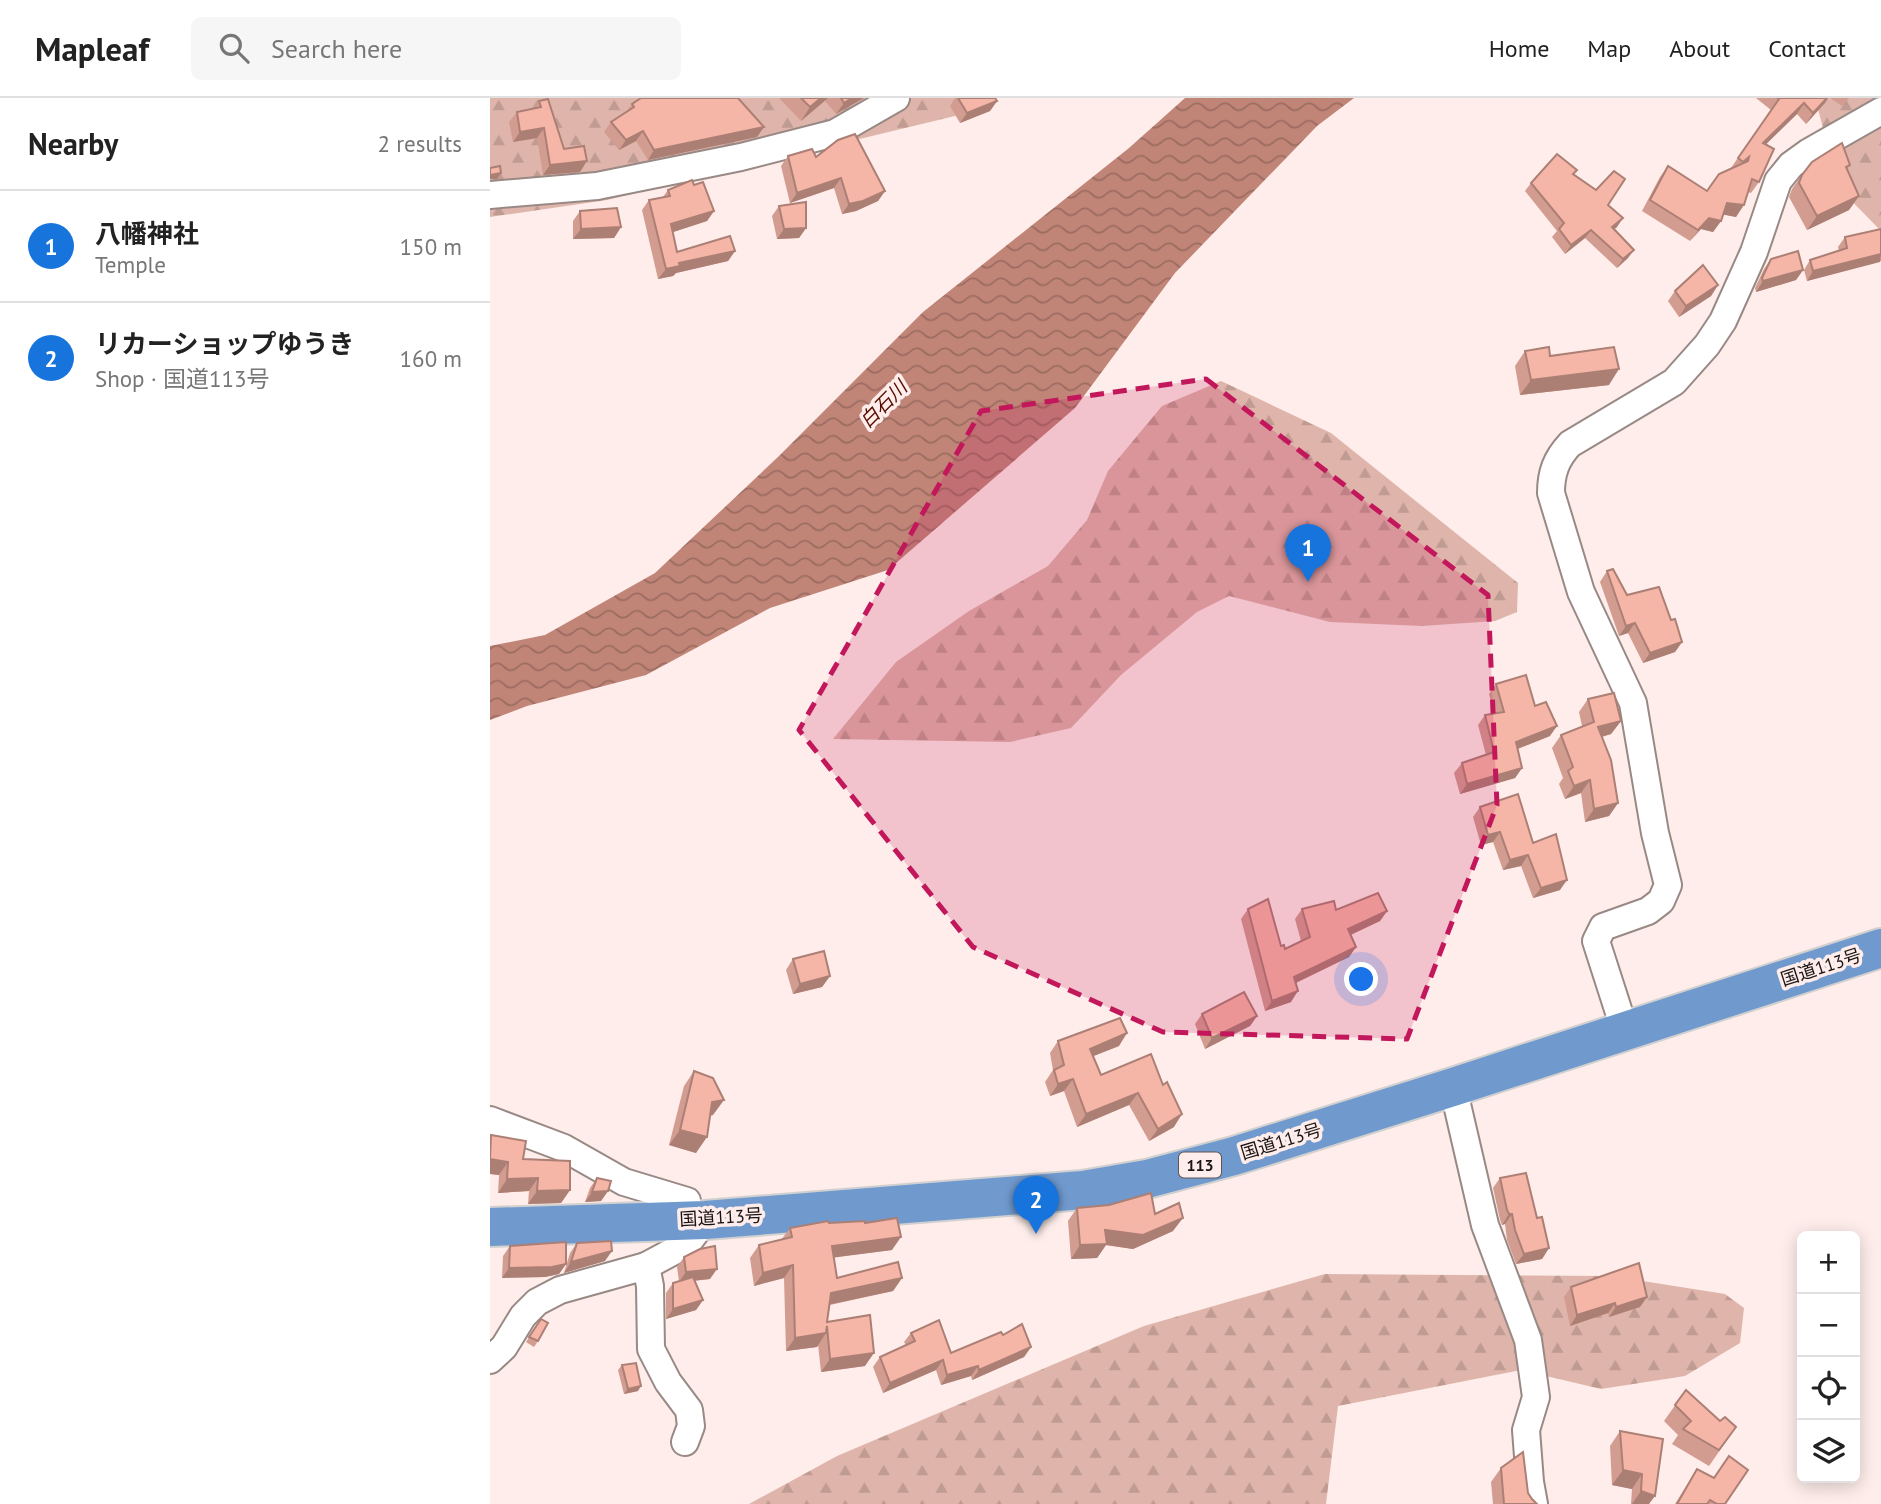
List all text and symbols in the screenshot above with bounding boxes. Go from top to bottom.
search box [191,17,681,80]
text: Mapleaf [35,27,149,70]
icon: search [215,29,253,67]
text: Search here [271,32,402,65]
text: Home [1489,33,1549,64]
text: Map [1587,33,1631,64]
text: About [1669,33,1730,64]
text: Contact [1768,33,1846,64]
text: Nearby [28,124,118,163]
text: 2 results [378,129,462,158]
text: 八幡神社 [95,217,199,250]
text: 1 [44,232,58,261]
text: 150 m [400,232,462,261]
text: Temple [95,250,166,279]
text: リカーショップゆうき [95,327,354,360]
text: 2 [44,344,58,373]
text: 160 m [400,344,462,373]
text: Shop · 国道113号 [95,364,270,393]
water label: 白石川 [854,374,913,433]
pin: 1 [1285,524,1331,582]
street label: 国道113号 [1778,943,1864,991]
your location [1344,962,1378,996]
street label: 国道113号 [1238,1118,1324,1164]
road number: 113 [1179,1152,1221,1177]
pin: 2 [1013,1176,1059,1234]
street label: 国道113号 [679,1203,763,1231]
map controls [1797,1231,1860,1483]
button: + [1797,1231,1860,1294]
button: − [1797,1294,1860,1357]
button: locate [1797,1357,1860,1420]
button: layers [1797,1420,1860,1483]

